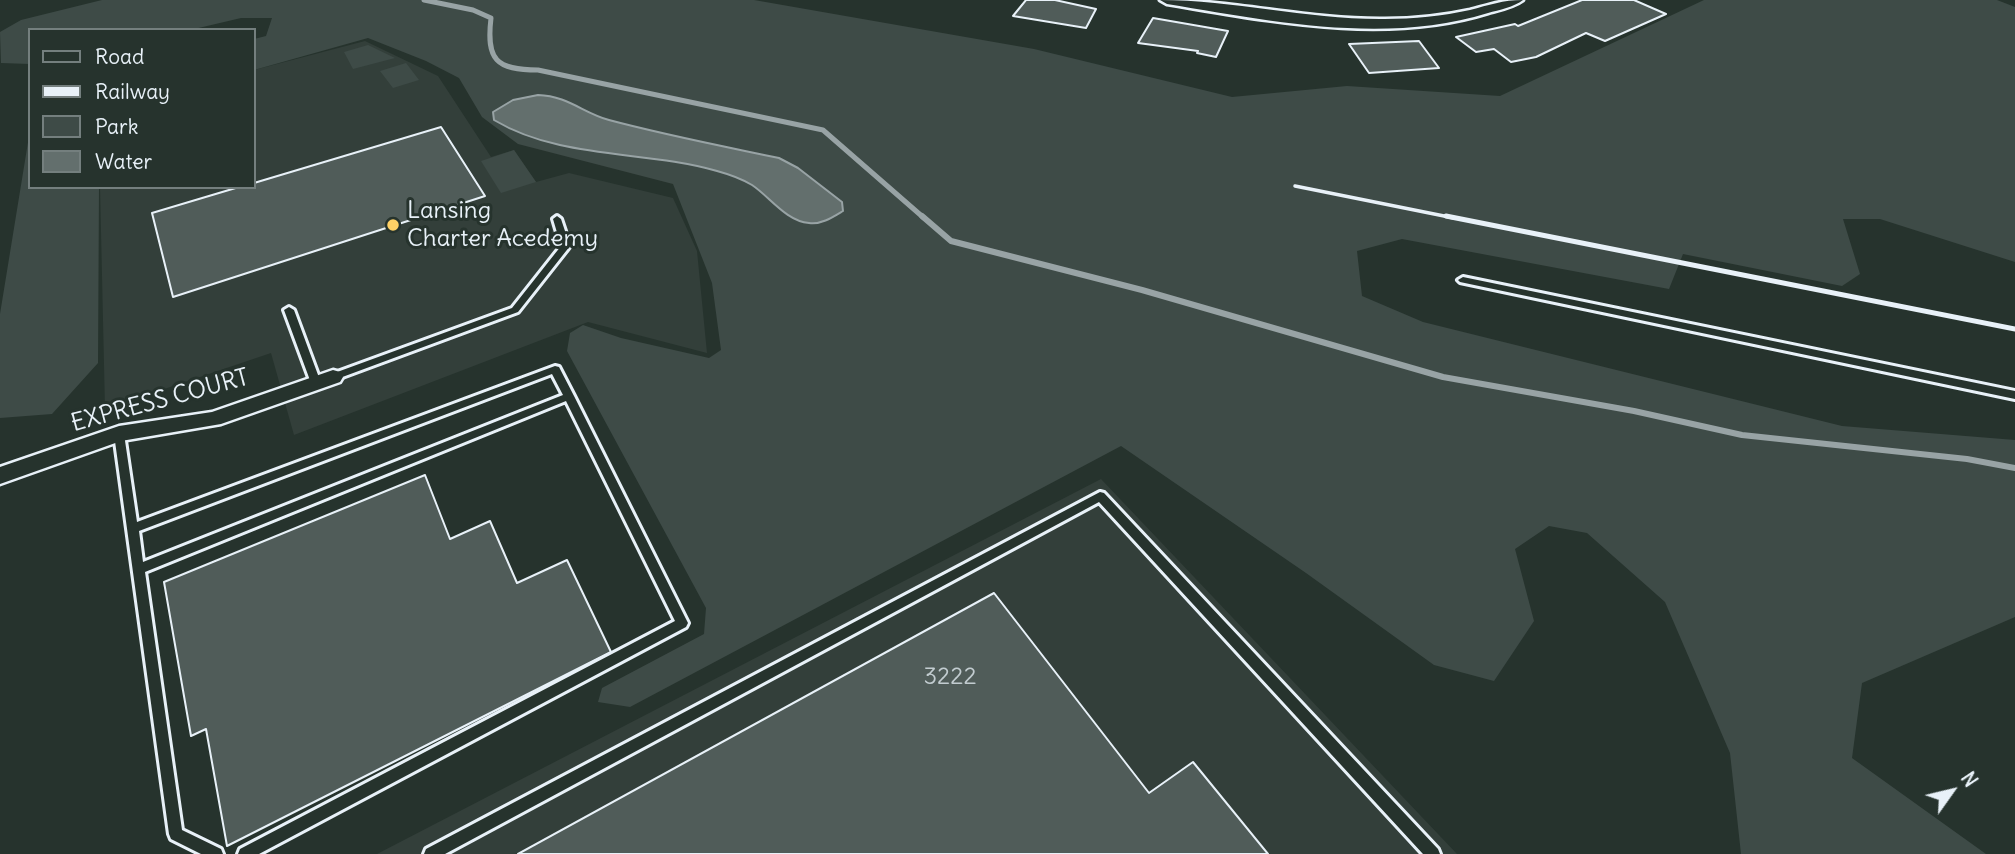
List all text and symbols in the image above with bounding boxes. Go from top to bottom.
legend [28,28,256,189]
text: Road [95,43,144,70]
text: Railway [95,78,170,105]
text: Park [95,113,138,140]
text: Water [95,148,152,175]
place label: Lansing Charter Acedemy [407,197,598,253]
marker: Lansing Charter Acedemy [385,217,401,233]
street label: EXPRESS COURT [68,363,252,439]
house number: 3222 [923,663,977,691]
north arrow [1917,756,1987,826]
text: N [1956,767,1983,791]

